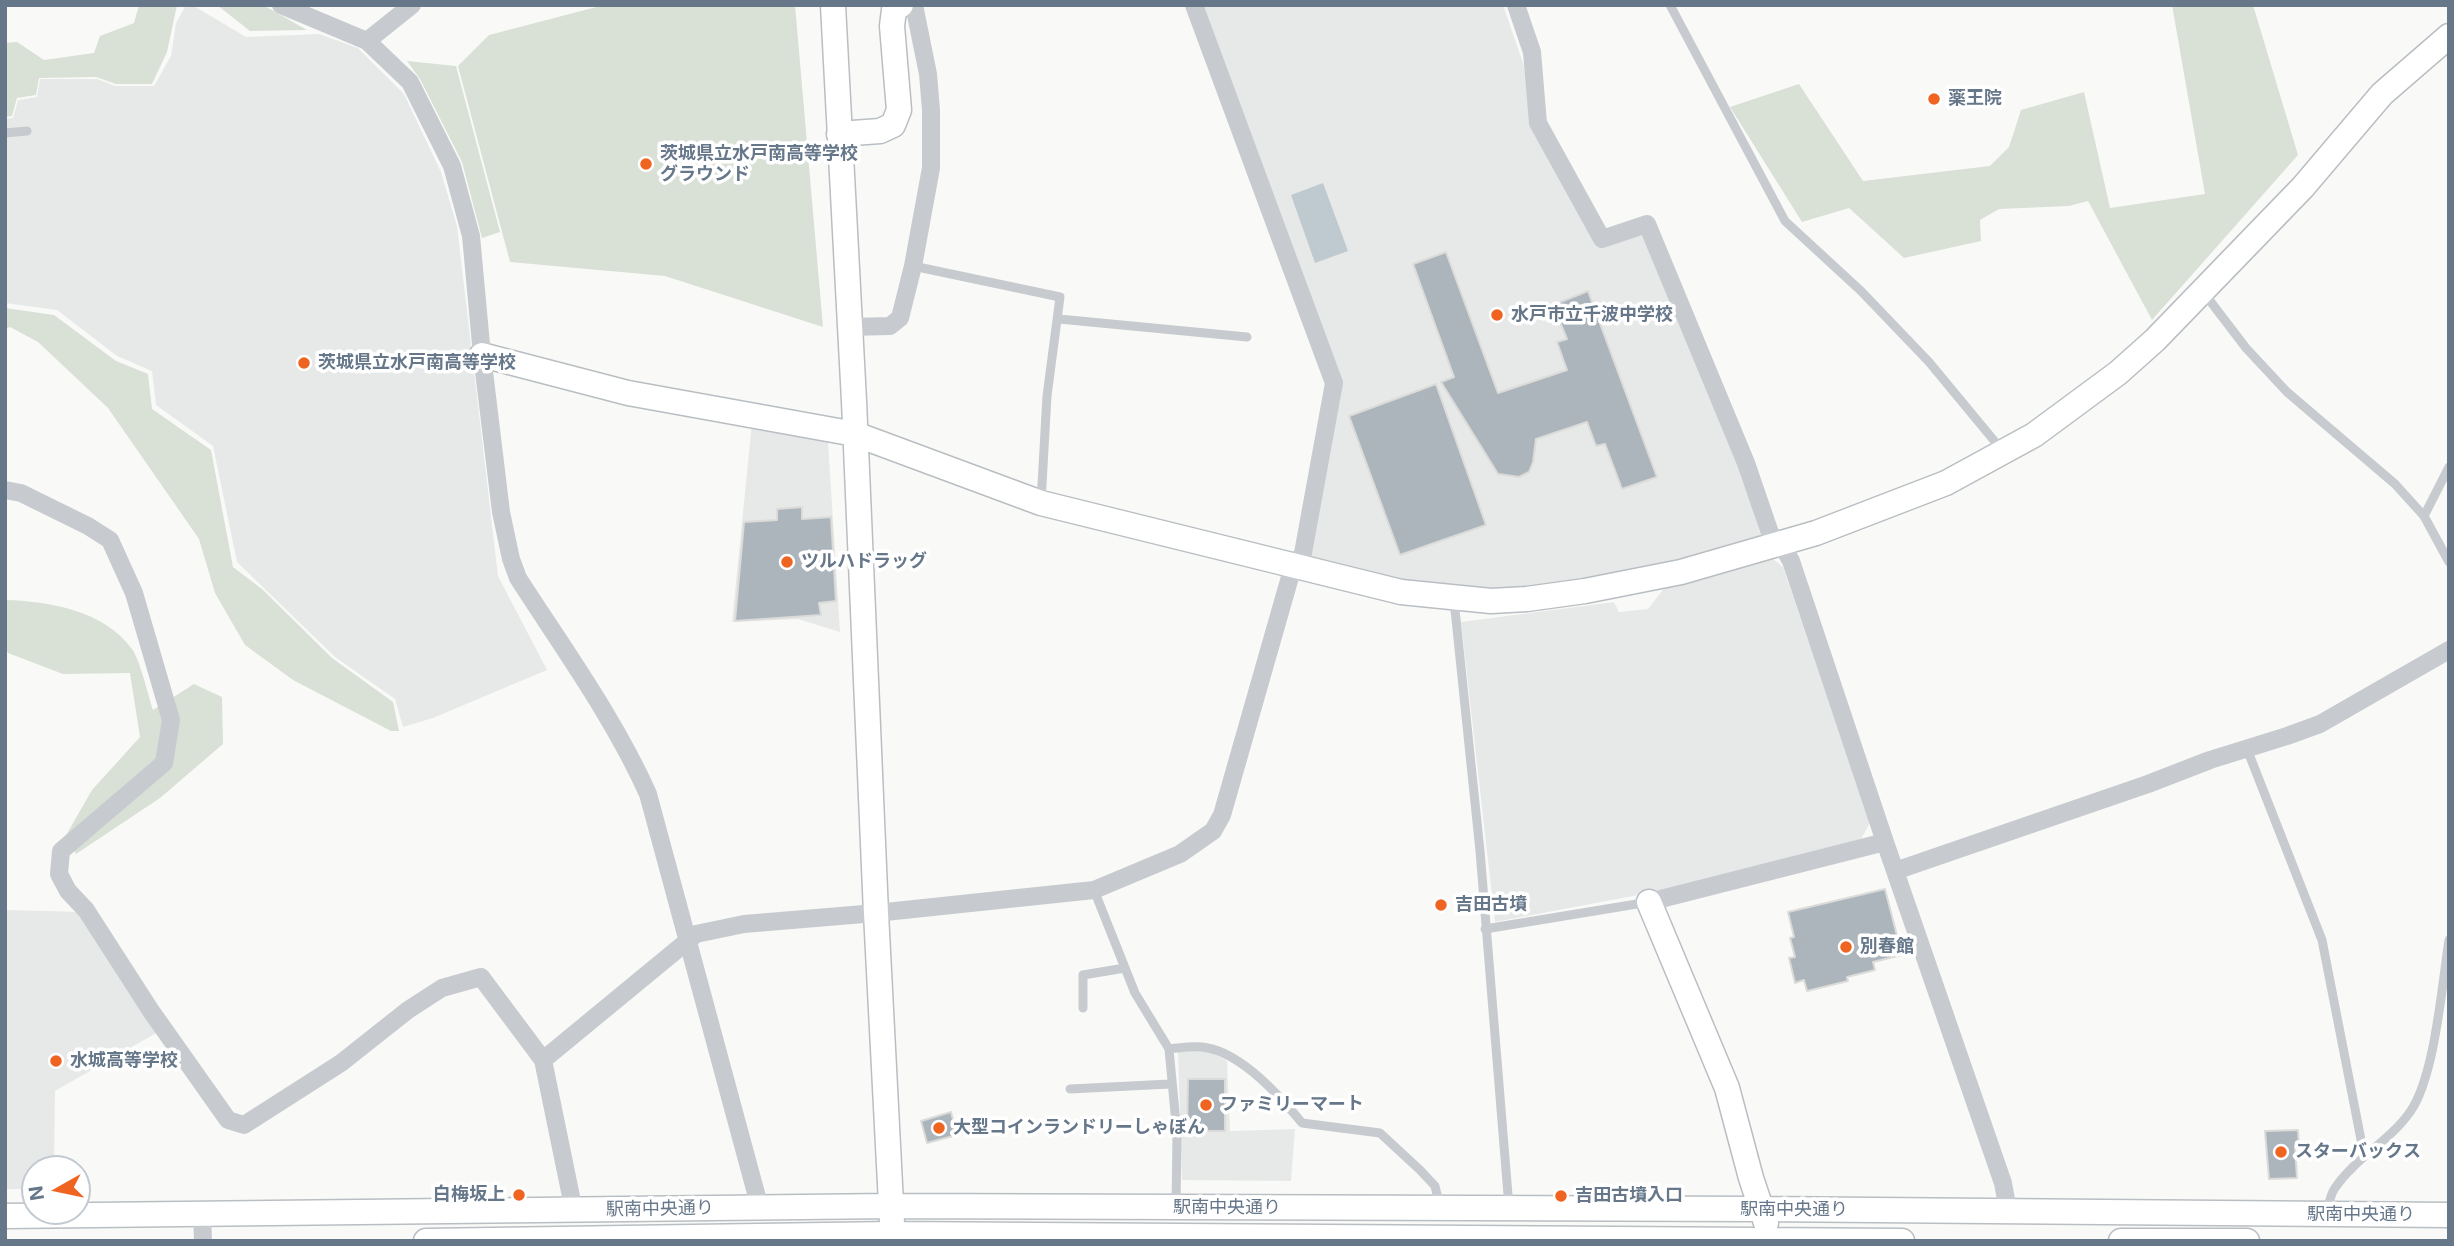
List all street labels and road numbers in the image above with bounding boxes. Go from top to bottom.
street label: 駅南中央通り [606,1197,714,1221]
street label: 駅南中央通り [1173,1197,1281,1219]
street label: 駅南中央通り [1740,1199,1848,1221]
street label: 駅南中央通り [2307,1204,2415,1226]

